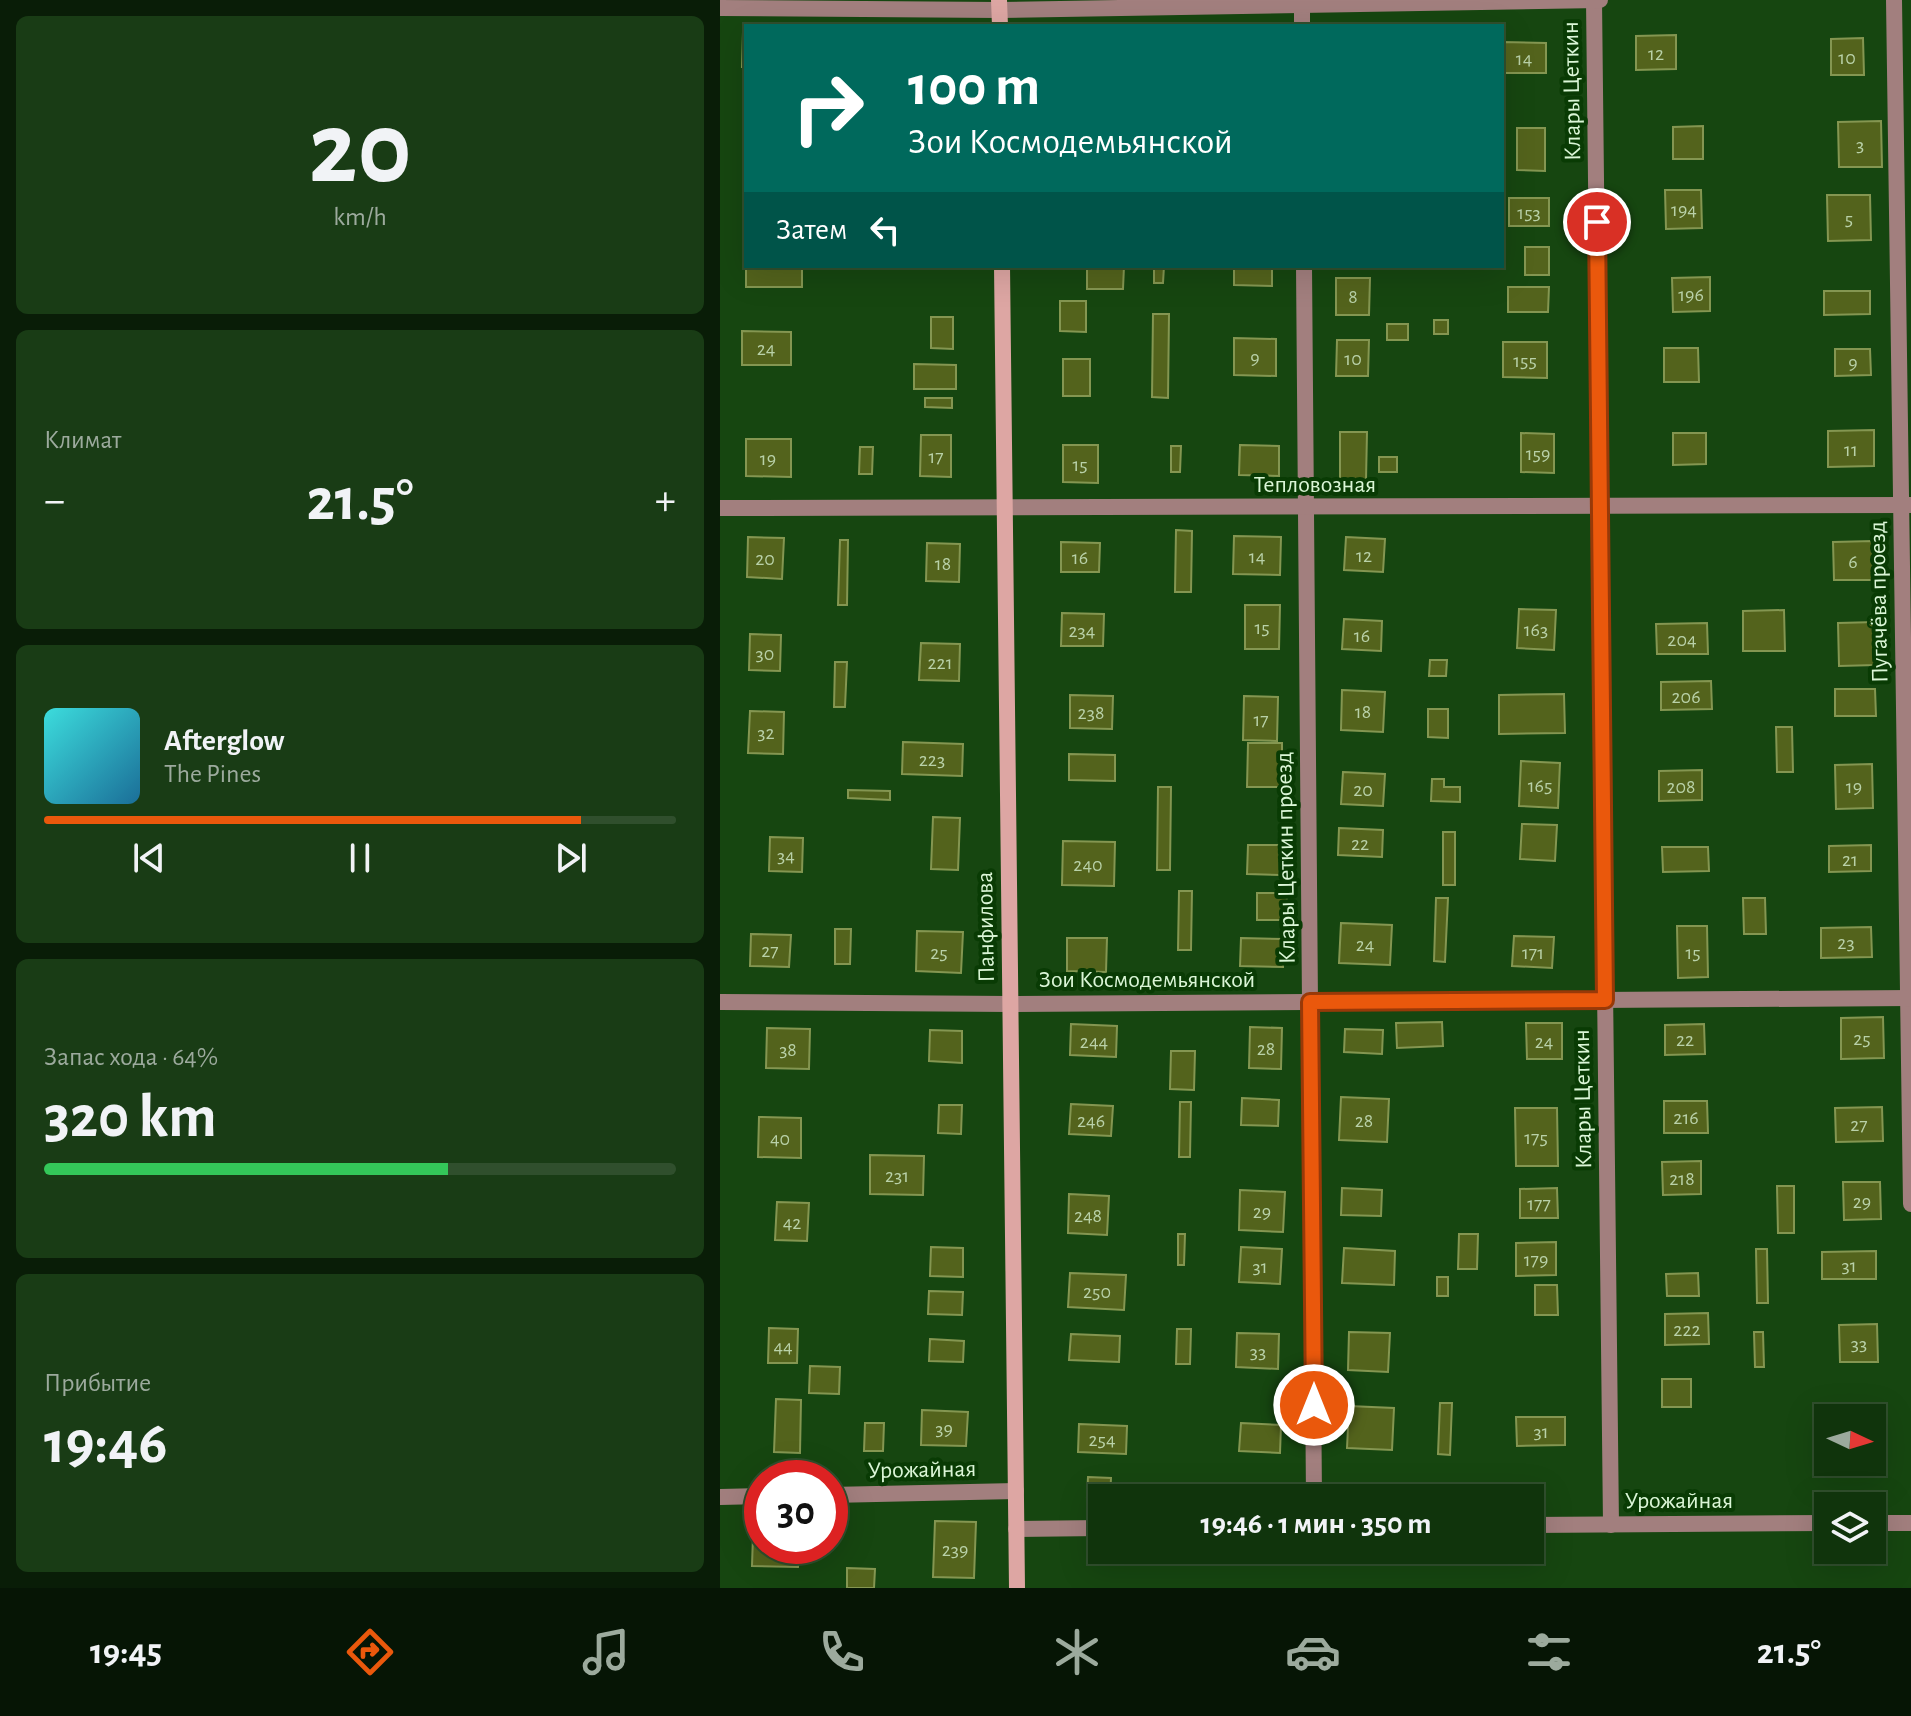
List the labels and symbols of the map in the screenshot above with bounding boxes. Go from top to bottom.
street label: Клары Цеткин [1559,21,1585,161]
house number: 12 [1648,44,1664,64]
house number: 10 [1838,48,1856,68]
house number: 14 [1516,49,1532,69]
house number: 3 [1856,135,1864,155]
pin [1563,188,1631,256]
house number: 194 [1671,200,1697,220]
house number: 153 [1517,203,1541,223]
house number: 5 [1845,209,1853,229]
house number: 196 [1678,285,1704,305]
house number: 8 [1348,287,1358,307]
house number: 24 [757,339,775,359]
house number: 9 [1250,348,1260,368]
house number: 10 [1344,349,1362,369]
house number: 155 [1513,351,1537,371]
house number: 9 [1848,353,1858,373]
house number: 11 [1844,440,1858,460]
house number: 159 [1526,444,1550,464]
house number: 17 [928,447,944,467]
house number: 19 [760,449,776,469]
house number: 15 [1072,455,1088,475]
street label: Тепловозная [1254,473,1376,497]
street label: Пугачёва проезд [1866,521,1892,683]
house number: 12 [1356,546,1372,566]
house number: 14 [1249,547,1265,567]
house number: 16 [1072,548,1088,568]
house number: 20 [755,549,775,569]
house number: 6 [1848,552,1858,572]
house number: 18 [935,554,951,574]
house number: 15 [1254,618,1270,638]
house number: 163 [1524,620,1548,640]
house number: 234 [1069,621,1095,641]
house number: 16 [1354,626,1370,646]
house number: 204 [1667,630,1697,650]
house number: 30 [756,644,774,664]
house number: 221 [927,653,953,673]
house number: 206 [1671,687,1701,707]
house number: 18 [1355,702,1371,722]
house number: 238 [1078,703,1104,723]
house number: 17 [1253,710,1269,730]
house number: 32 [757,723,775,743]
house number: 223 [919,750,945,770]
street label: Клары Цеткин проезд [1272,752,1300,964]
house number: 165 [1528,776,1552,796]
house number: 208 [1666,777,1696,797]
house number: 19 [1846,777,1862,797]
house number: 20 [1353,780,1373,800]
house number: 22 [1351,834,1369,854]
house number: 34 [777,846,795,866]
house number: 21 [1842,850,1858,870]
house number: 240 [1073,855,1103,875]
street label: Панфилова [973,871,999,982]
house number: 23 [1837,933,1855,953]
house number: 24 [1356,935,1374,955]
house number: 27 [761,941,779,961]
house number: 25 [930,943,948,963]
house number: 171 [1522,943,1544,963]
house number: 15 [1685,943,1701,963]
street label: Зои Космодемьянской [1039,968,1255,992]
street label: Клары Цеткин [1570,1029,1596,1169]
house number: 25 [1853,1029,1871,1049]
house number: 22 [1676,1030,1694,1050]
house number: 244 [1080,1032,1108,1052]
house number: 24 [1535,1032,1553,1052]
house number: 28 [1257,1039,1275,1059]
house number: 38 [779,1040,797,1060]
house number: 216 [1673,1108,1699,1128]
house number: 246 [1077,1111,1105,1131]
house number: 28 [1355,1111,1373,1131]
house number: 27 [1850,1115,1868,1135]
house number: 175 [1524,1128,1548,1148]
house number: 40 [770,1129,790,1149]
house number: 231 [885,1166,909,1186]
house number: 218 [1669,1169,1695,1189]
house number: 29 [1853,1192,1871,1212]
house number: 177 [1527,1194,1551,1214]
house number: 29 [1253,1202,1271,1222]
house number: 248 [1074,1206,1102,1226]
house number: 42 [783,1213,801,1233]
house number: 179 [1524,1250,1548,1270]
house number: 31 [1841,1256,1857,1276]
house number: 31 [1252,1257,1268,1277]
house number: 250 [1083,1282,1111,1302]
house number: 222 [1673,1320,1701,1340]
house number: 33 [1851,1334,1867,1354]
house number: 44 [773,1337,793,1357]
house number: 33 [1250,1342,1266,1362]
position arrow [1272,1363,1356,1447]
north arrow [1814,1404,1886,1476]
house number: 39 [935,1419,953,1439]
house number: 31 [1533,1422,1549,1442]
house number: 254 [1088,1430,1116,1450]
street label: Урожайная [868,1457,977,1483]
speed limit sign: 30 [744,1460,848,1564]
street label: Урожайная [1625,1489,1733,1513]
house number: 239 [942,1540,968,1560]

